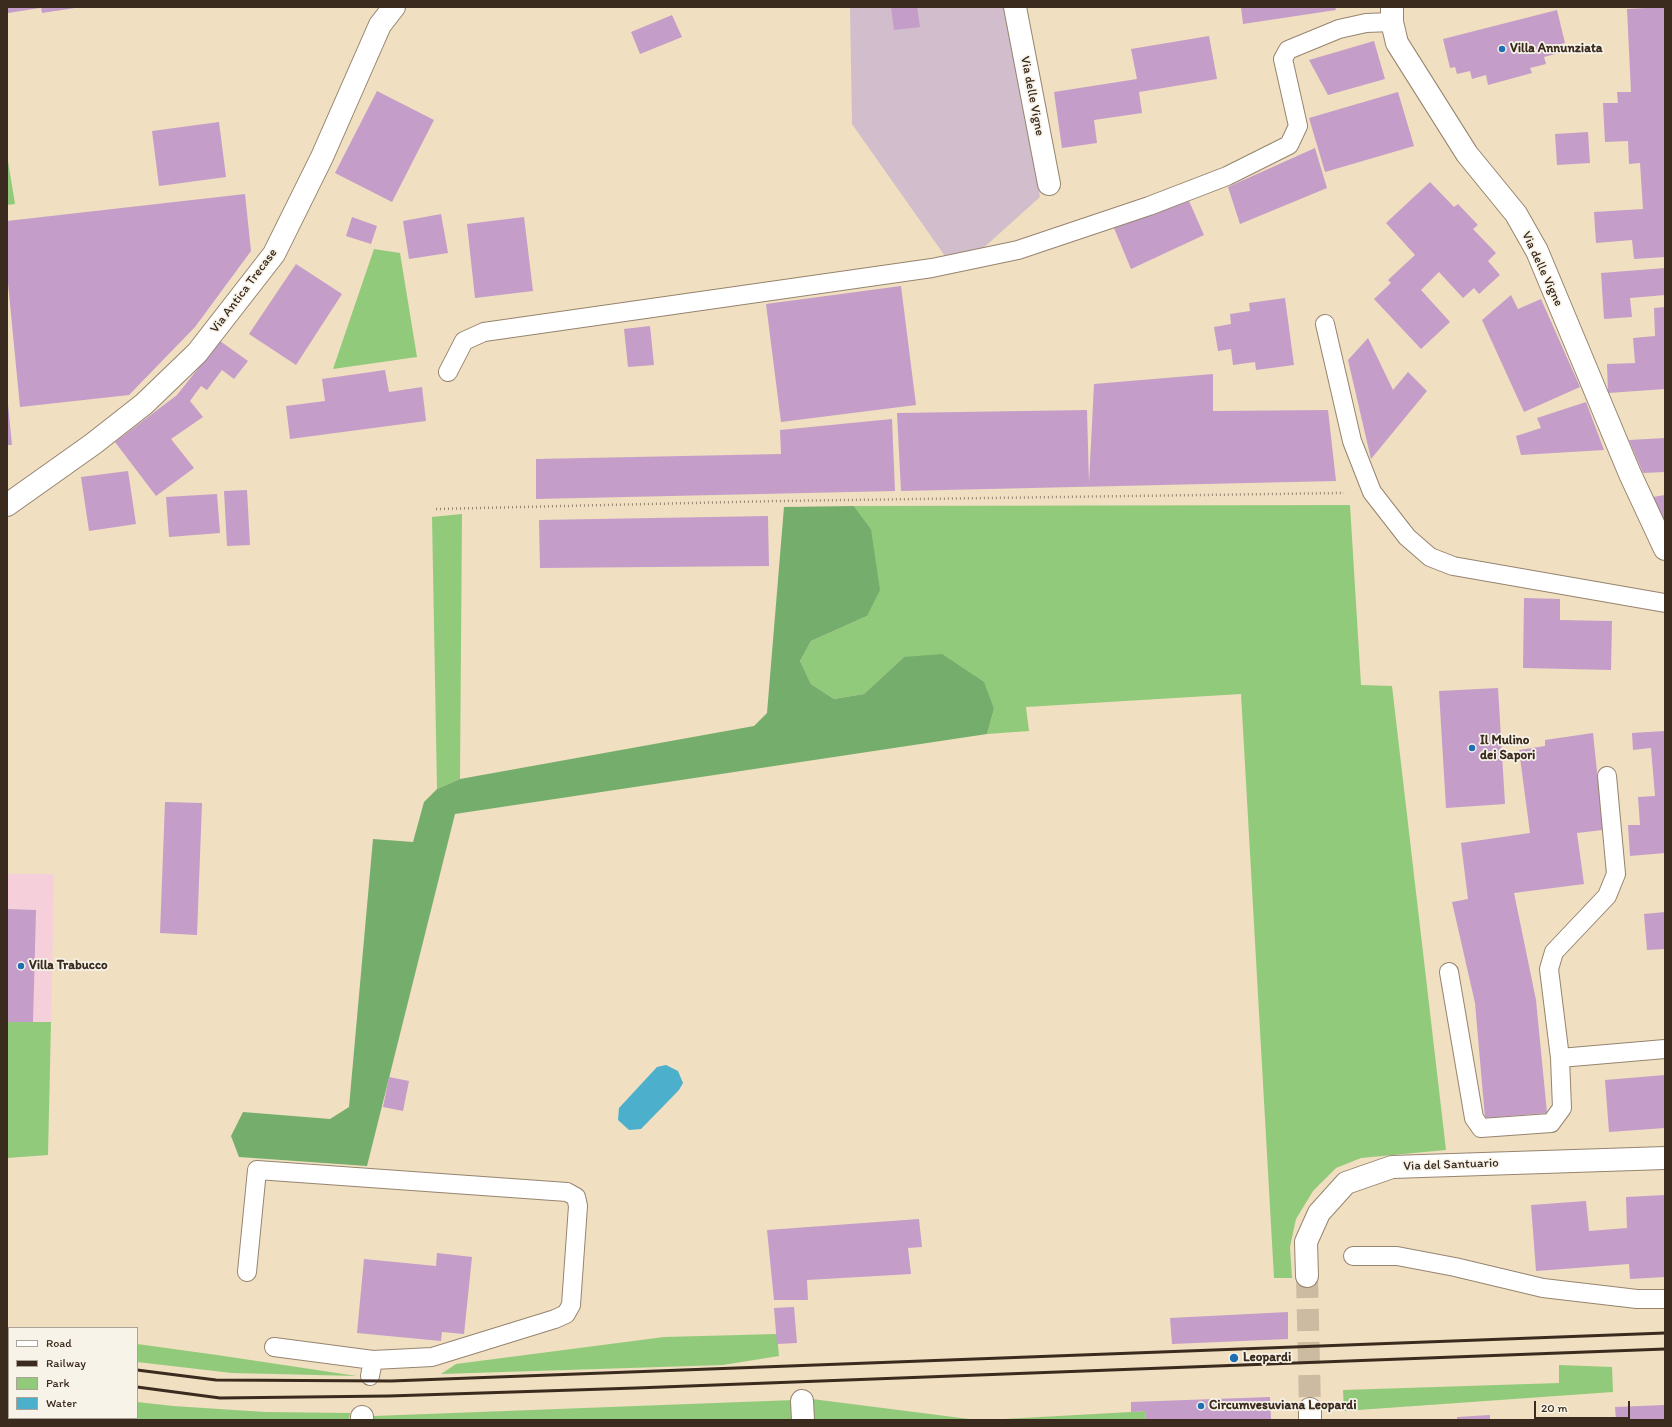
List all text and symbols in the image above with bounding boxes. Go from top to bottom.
place label: Villa Annunziata [1510,41,1603,57]
marker: Villa Annunziata [1497,44,1507,54]
street label: Via delle Vigne [1017,55,1047,137]
street label: Via delle Vigne [1518,229,1566,309]
street label: Via Antica Trecase [207,246,281,336]
place label: Il Mulino dei Sapori [1480,733,1535,764]
marker: Il Mulino dei Sapori [1467,743,1477,753]
place label: Villa Trabucco [29,958,108,974]
marker: Villa Trabucco [16,961,26,971]
street label: Via del Santuario [1403,1156,1499,1174]
legend [8,1327,138,1419]
text: Road [46,1336,72,1350]
place label: Leopardi [1243,1350,1291,1366]
marker: Leopardi [1228,1352,1240,1364]
text: Railway [46,1356,86,1370]
text: Park [46,1376,70,1390]
scale bar [1536,1393,1632,1419]
text: Water [46,1396,77,1410]
place label: Circumvesuviana Leopardi [1209,1398,1356,1414]
marker: Circumvesuviana Leopardi [1196,1401,1206,1411]
text: 20 m [1541,1401,1568,1415]

